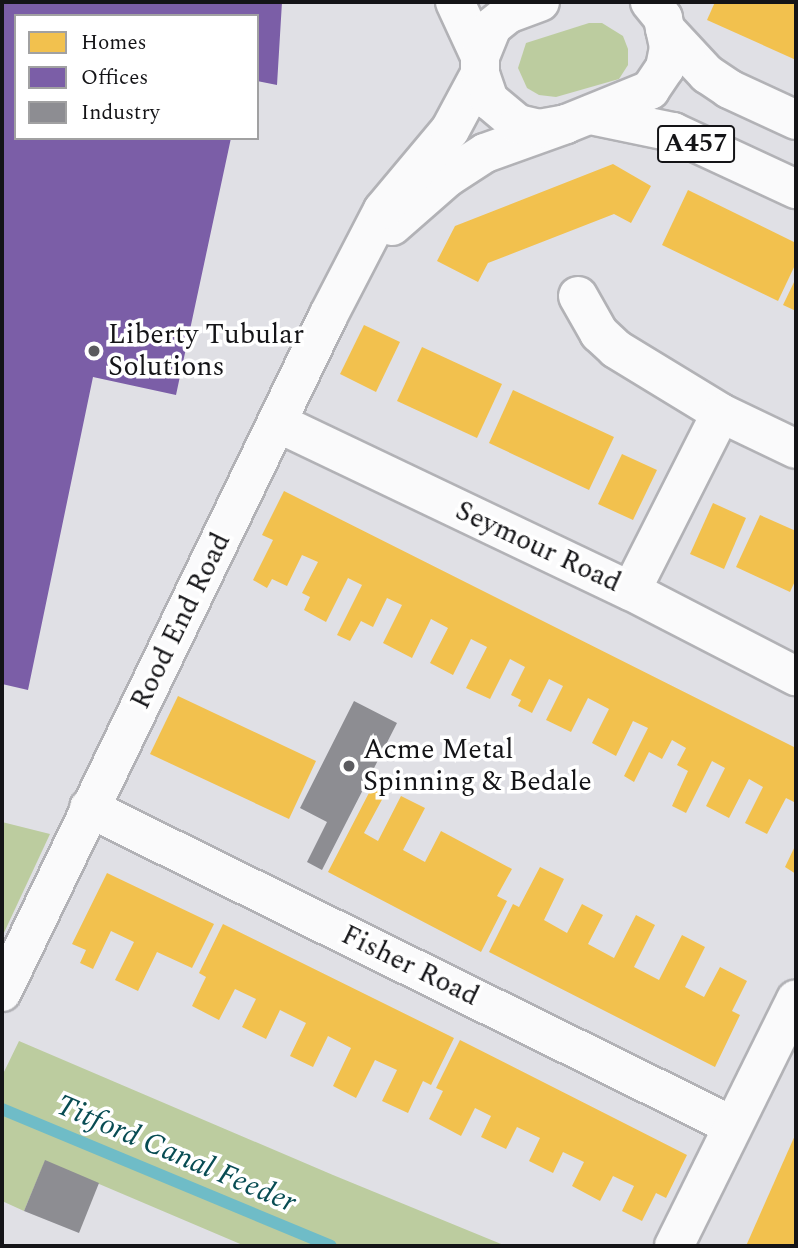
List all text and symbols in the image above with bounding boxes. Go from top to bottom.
legend [14,14,259,140]
text: Homes [81,27,147,59]
text: Offices [81,62,148,94]
text: Industry [81,97,160,129]
road number: A457 [656,122,736,167]
place label: Liberty Tubular Solutions [108,318,304,384]
marker: Liberty Tubular Solutions [86,343,102,359]
street label: Seymour Road [450,494,626,600]
street label: Rood End Road [124,527,238,715]
place label: Acme Metal Spinning & Bedale [363,733,592,799]
marker: Acme Metal Spinning & Bedale [341,758,357,774]
street label: Fisher Road [336,918,484,1014]
water label: Titford Canal Feeder [51,1087,301,1221]

